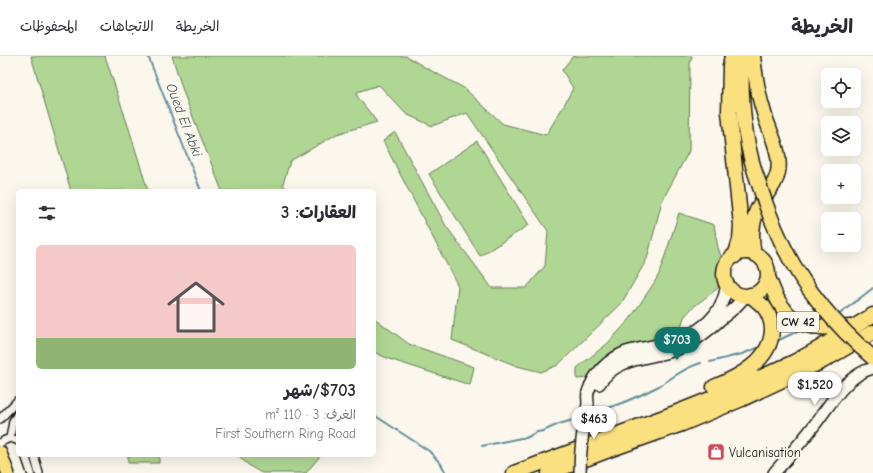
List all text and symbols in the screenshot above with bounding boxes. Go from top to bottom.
text: الخريطة [791,16,853,38]
text: المحفوظات [20,18,78,35]
text: الاتجاهات [100,18,154,35]
text: الخريطة [176,18,219,35]
map controls [821,68,861,252]
button: locate [821,68,861,108]
water label: Oued El Abki [162,81,206,160]
button: layers [821,116,861,156]
button: + [821,164,861,204]
icon: filters [36,202,58,224]
text: العقارات: 3 [281,203,356,222]
button: − [821,212,861,252]
icon: home [160,271,232,343]
road number: CW 42 [777,312,819,332]
pin: $703 [653,327,701,361]
text: $703 [663,332,691,347]
pin: $1,520 [782,372,848,406]
text: $1,520 [797,377,833,392]
text: $703/شهر [284,381,356,400]
pin: $463 [570,406,618,440]
text: الغرف: 3 · 110 m² [265,407,356,422]
text: $463 [580,411,608,426]
text: First Southern Ring Road [215,426,356,441]
shop icon: Vulcanisation [706,442,726,462]
place label: Vulcanisation [729,445,801,460]

